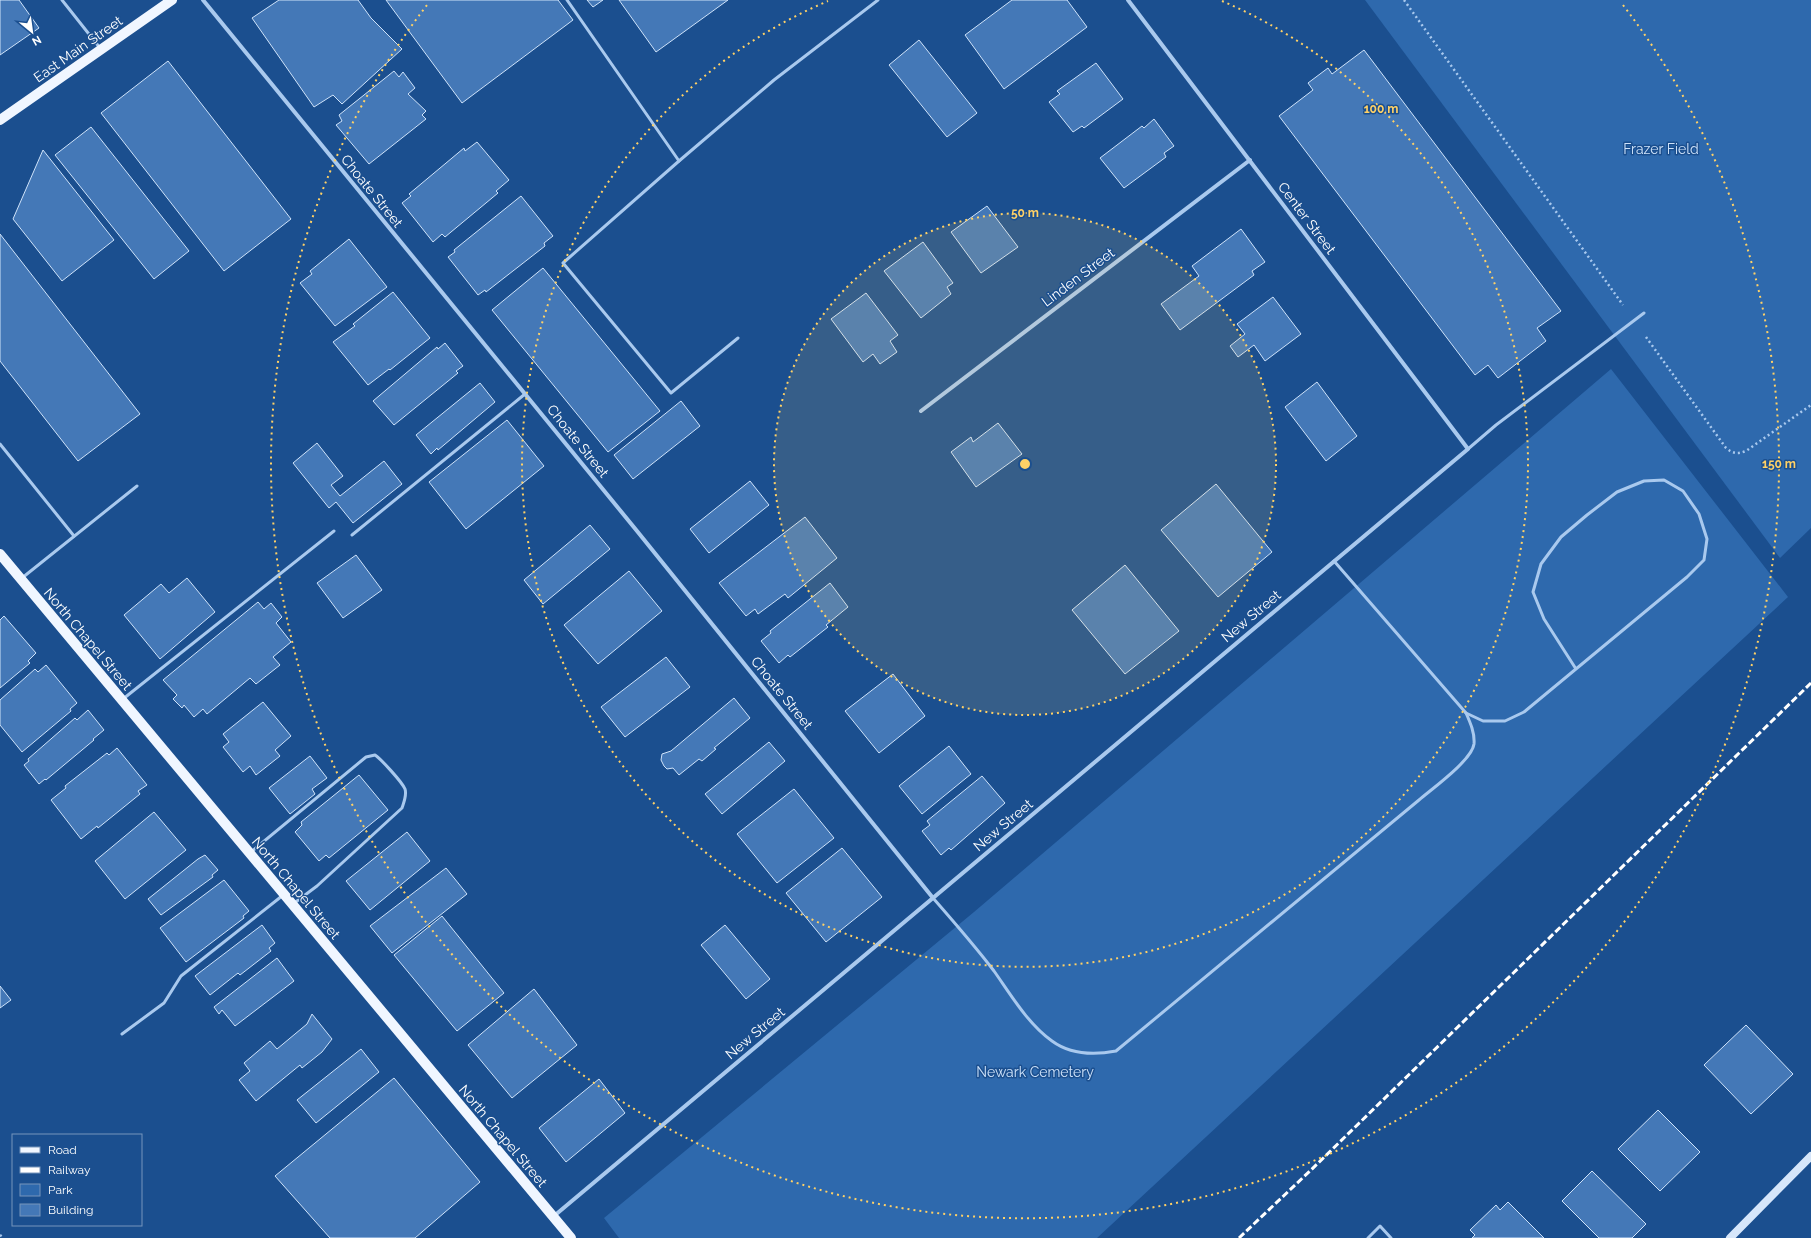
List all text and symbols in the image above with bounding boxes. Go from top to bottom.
north arrow [12,12,52,52]
street label: East Main Street [31,12,126,86]
text: N [30,33,43,48]
text: 100 m [1364,102,1398,116]
park label: Frazer Field [1623,141,1699,157]
street label: Choate Street [338,151,406,231]
street label: Center Street [1275,179,1339,257]
text: 50 m [1011,206,1039,220]
street label: Linden Street [1039,244,1118,310]
street label: Choate Street [544,401,612,481]
centre of rings [1018,457,1032,471]
text: 150 m [1762,457,1796,471]
street label: North Chapel Street [41,585,136,694]
street label: New Street [1218,587,1284,645]
street label: Choate Street [748,653,816,733]
street label: New Street [970,796,1036,854]
street label: North Chapel Street [249,834,344,943]
street label: New Street [722,1004,788,1062]
park label: Newark Cemetery [976,1064,1094,1080]
street label: North Chapel Street [456,1082,551,1191]
legend [12,1134,142,1226]
text: Road [48,1143,77,1157]
text: Railway [48,1163,91,1177]
text: Park [48,1183,73,1197]
text: Building [48,1203,94,1217]

